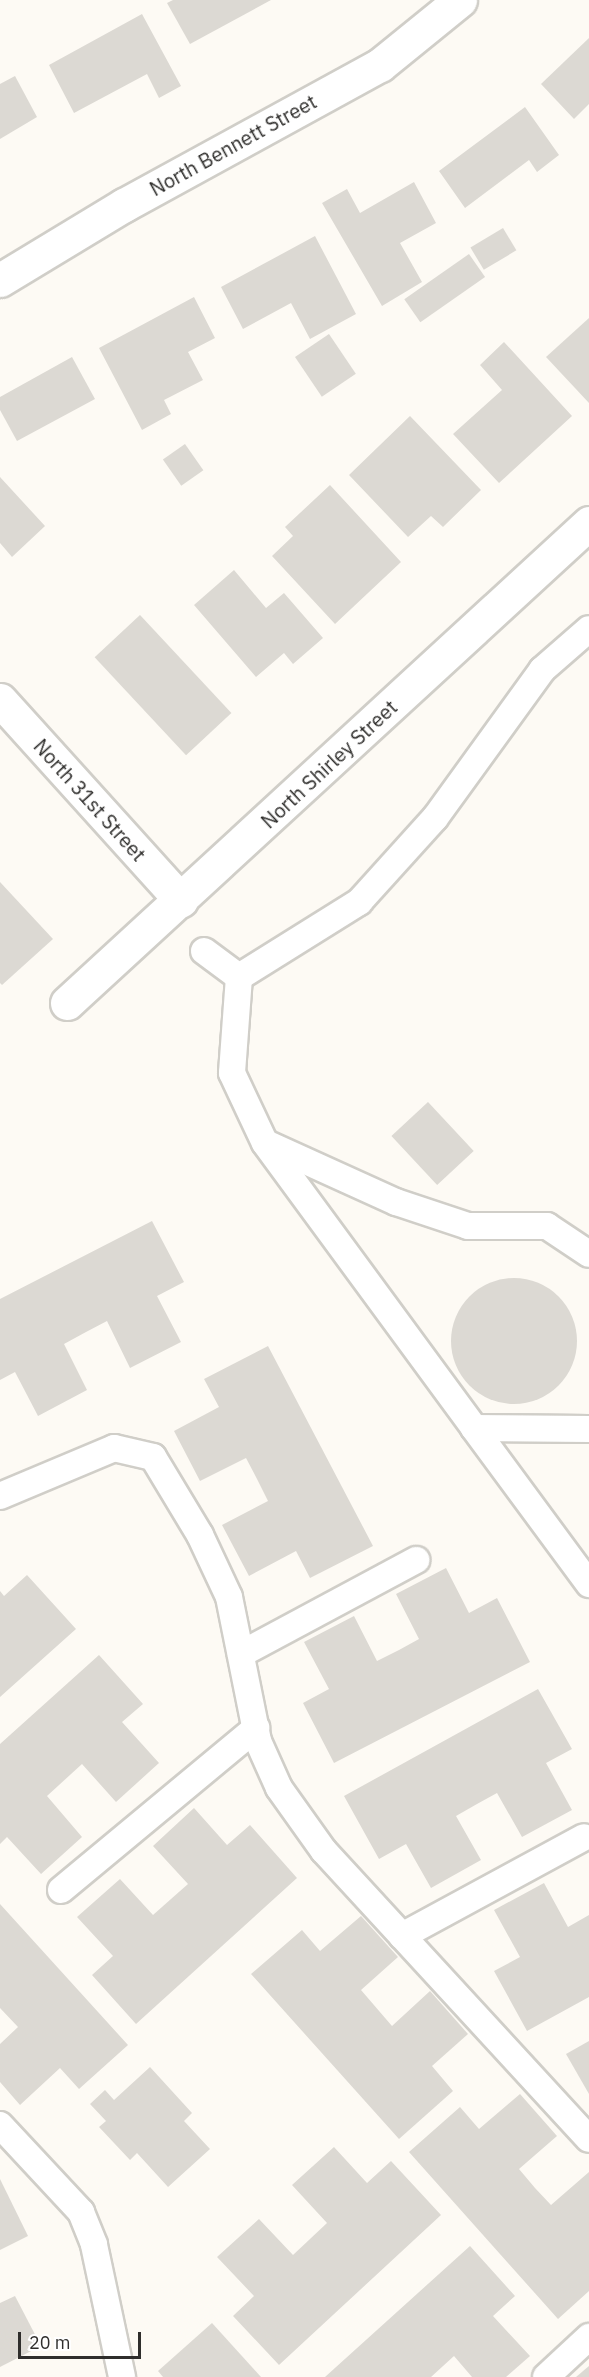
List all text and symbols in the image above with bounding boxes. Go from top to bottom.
street label: North Bennett Street [145,89,321,201]
street label: North Shirley Street [256,695,402,833]
street label: North 31st Street [29,734,151,866]
scale bar [21,2320,144,2358]
text: 20 m [29,2331,71,2354]

